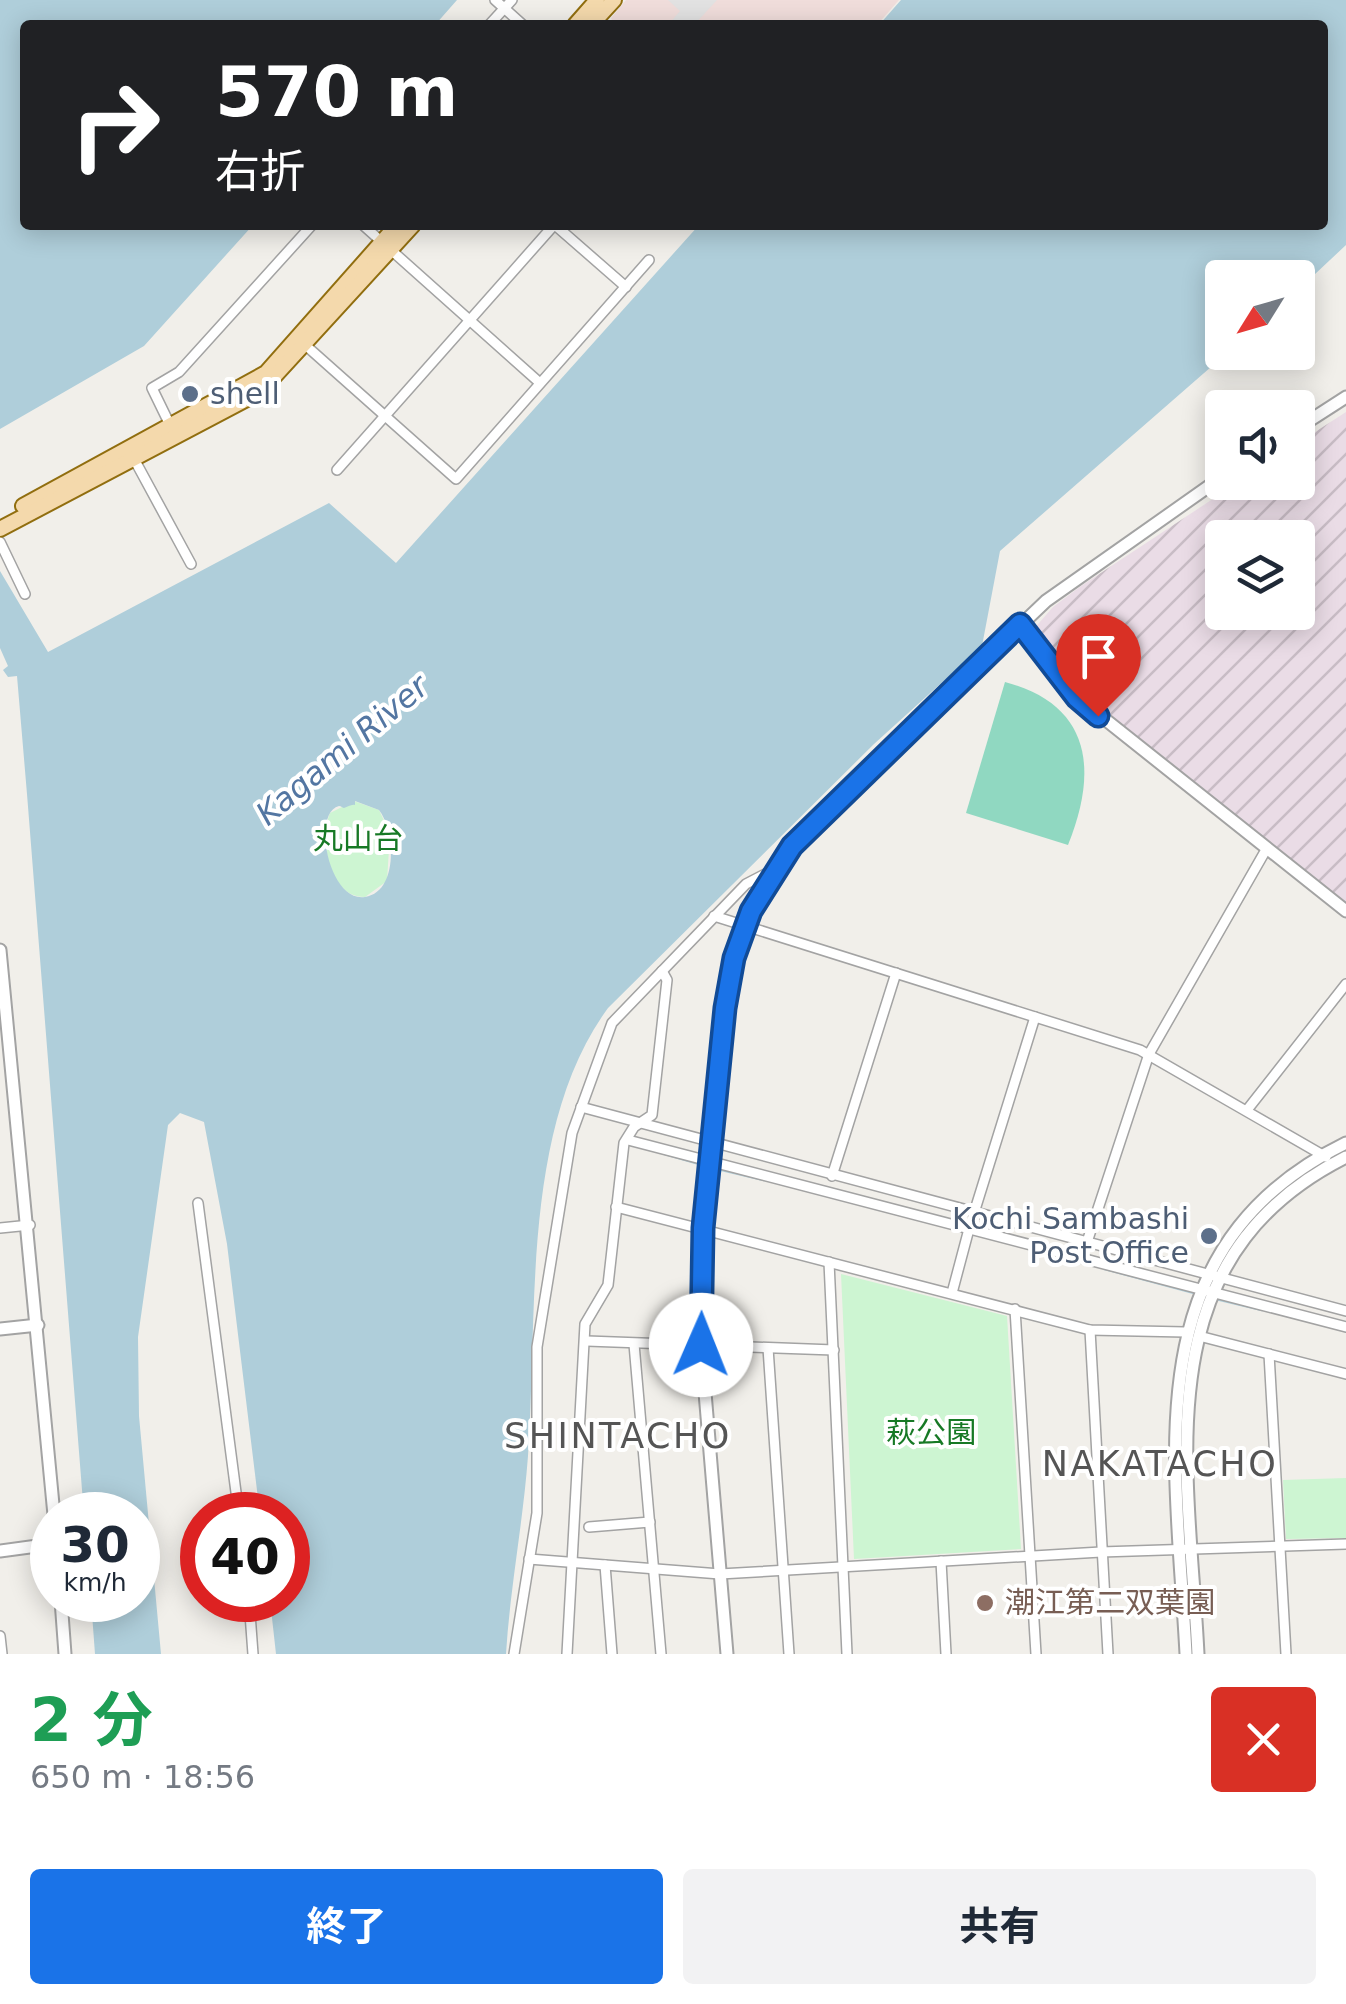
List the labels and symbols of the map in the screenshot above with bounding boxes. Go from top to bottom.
north arrow [1205,260,1315,370]
place label: shell [210,376,280,411]
marker: shell [179,383,201,405]
pin [1056,614,1141,717]
water label: Kagami River [248,666,437,833]
park label: 丸山台 [313,821,403,856]
place label: Kochi Sambashi Post Office [952,1201,1189,1270]
marker: Kochi Sambashi Post Office [1198,1225,1220,1247]
position arrow [649,1293,753,1397]
park label: 萩公園 [886,1415,976,1450]
district label: SHINTACHO [504,1416,732,1456]
district label: NAKATACHO [1042,1444,1278,1484]
speed limit sign: 40 [180,1492,310,1622]
place label: 潮江第二双葉園 [1005,1585,1215,1620]
marker: 潮江第二双葉園 [974,1592,996,1614]

